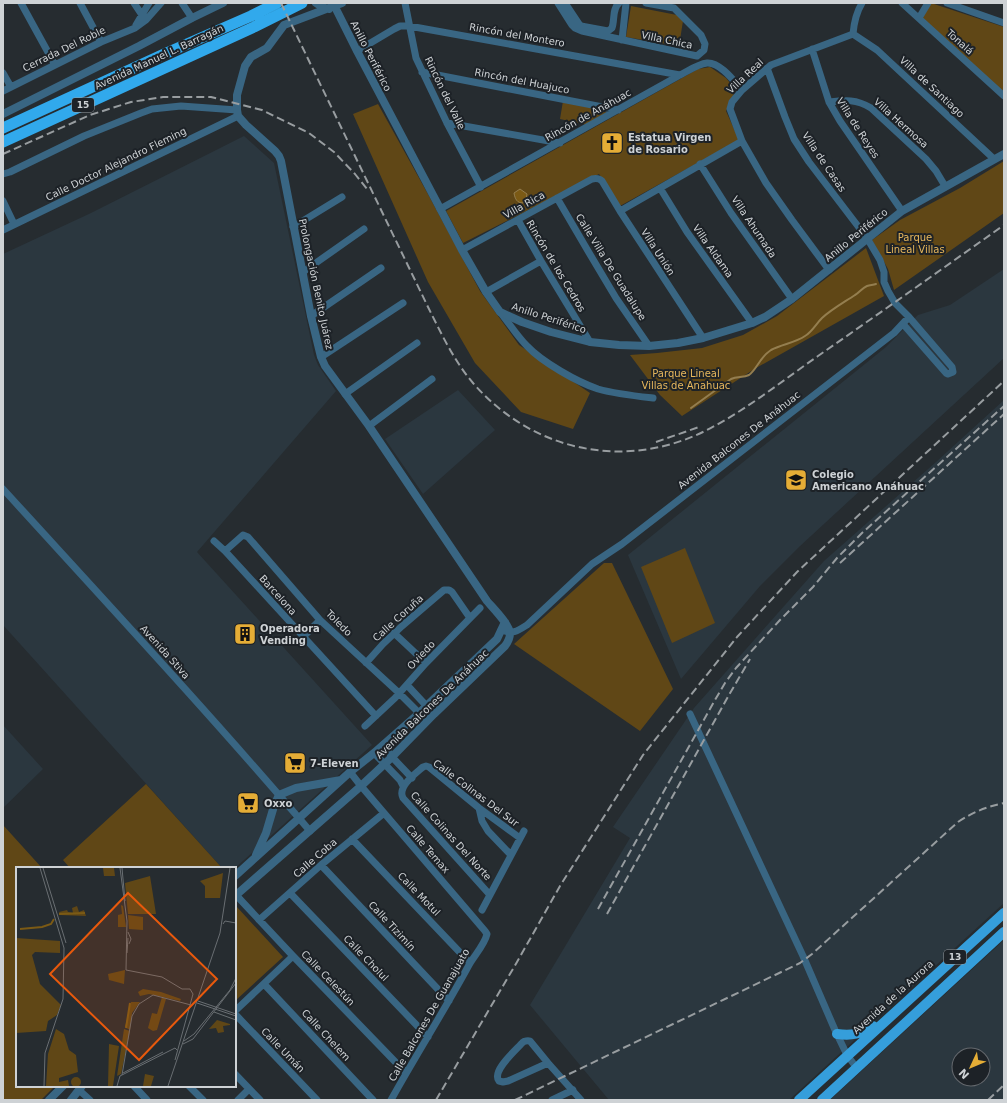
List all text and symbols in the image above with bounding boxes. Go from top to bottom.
street label: Anillo Periférico [348,19,394,93]
street label: Rincón del Montero [468,21,566,49]
street label: Avenida Manuel L. Barragán [93,22,225,92]
street label: Cerrada Del Roble [21,24,107,74]
street label: Tonalá [944,27,976,57]
street label: Villa Chica [640,29,694,51]
street label: Villa de Santiago [898,54,966,120]
street label: Rincón del Valle [423,55,467,131]
street label: Villa Real [724,56,766,96]
street label: Rincón del Huajuco [474,66,570,96]
street label: Rincón de Anáhuac [543,87,633,143]
street label: Villa de Reyes [834,96,882,160]
street label: Villa Hermosa [872,96,930,150]
road number: 15 [72,98,94,112]
street label: Calle Doctor Alejandro Fleming [44,125,188,203]
church icon: Estatua Virgen de Rosario [599,130,625,156]
street label: Villa de Casas [800,130,848,194]
place label: Estatua Virgen de Rosario [628,132,711,155]
street label: Villa Rica [501,189,547,221]
street label: Villa Ahumada [729,194,779,260]
street label: Anillo Periférico [822,206,890,264]
street label: Calle Villa De Guadalupe [574,212,648,322]
street label: Prolongación Benito Juárez [297,218,335,350]
street label: Rincón de los Cedros [524,218,588,314]
street label: Villa Aldama [691,222,735,280]
street label: Villa Unión [639,227,677,277]
park label: Parque Lineal Villas [885,232,945,255]
street label: Anillo Periférico [510,301,588,335]
park label: Parque Lineal Villas de Anahuac [642,368,730,391]
street label: Avenida Balcones De Anáhuac [676,389,802,491]
school or university icon: Colegio Americano Anáhuac [783,467,809,493]
place label: Colegio Americano Anáhuac [812,469,924,492]
street label: Barcelona [257,573,299,617]
street label: Calle Coruña [371,592,425,644]
street label: Toledo [323,607,354,638]
building icon: Operadora Vending [232,621,258,647]
street label: Avenida Stiva [138,623,192,681]
place label: Operadora Vending [260,623,320,646]
street label: Oviedo [405,638,437,672]
street label: Avenida Balcones De Anáhuac [374,647,490,761]
supermarket icon: 7-Eleven [282,750,308,776]
street label: Calle Colinas Del Sur [431,757,522,829]
place label: 7-Eleven [310,758,359,769]
supermarket icon: Oxxo [235,790,261,816]
street label: Calle Colinas Del Norte [408,790,494,882]
place label: Oxxo [264,798,292,809]
street label: Calle Temax [404,823,452,875]
street label: Calle Coba [291,836,339,880]
inset map [16,867,236,1087]
street label: Calle Motul [396,870,442,918]
street label: Calle Tizimín [366,899,418,953]
street label: Calle Cholul [341,933,391,983]
street label: Calle Balcones De Guanajuato [386,947,472,1083]
street label: Calle Celestún [299,948,357,1008]
road number: 13 [944,950,966,964]
street label: Avenida de la Aurora [851,958,935,1036]
street label: Calle Chelem [299,1007,353,1063]
street label: Calle Umán [259,1025,307,1075]
north arrow [951,1047,991,1087]
text: N [956,1066,972,1081]

